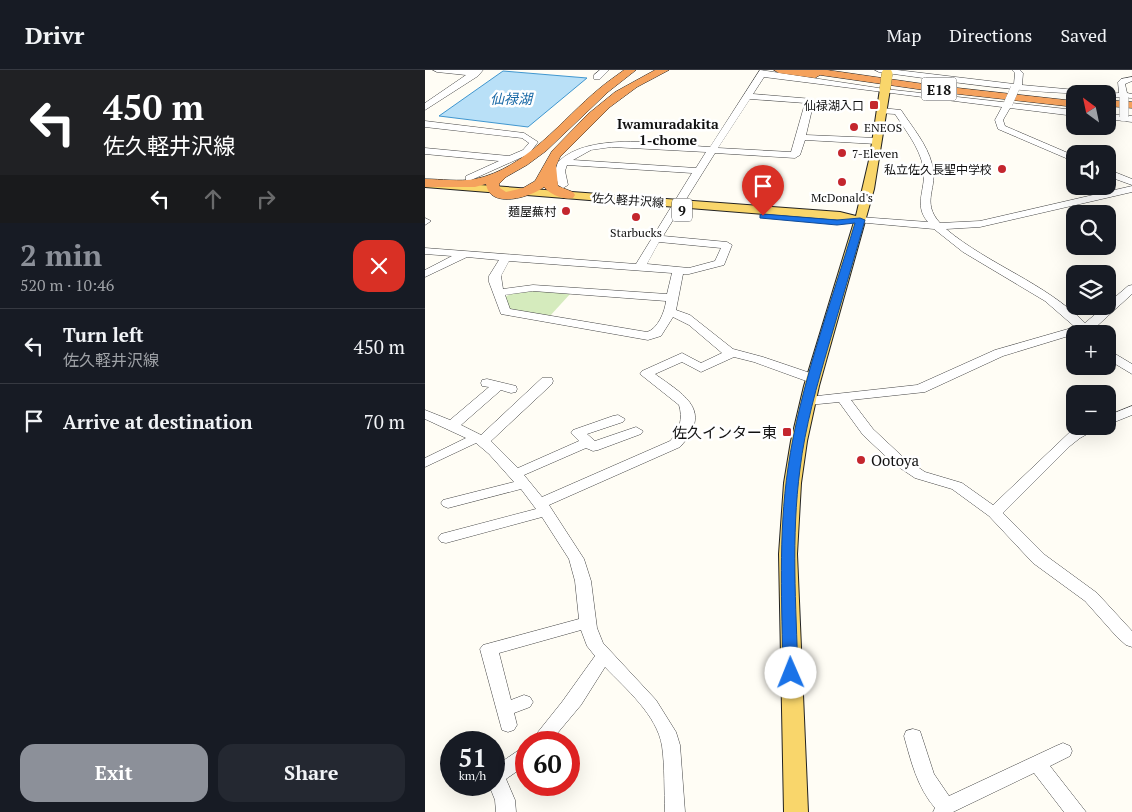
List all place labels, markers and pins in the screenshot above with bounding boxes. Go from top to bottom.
place label: 仙禄湖入口 [804,98,864,113]
marker: 仙禄湖入口 [868,99,880,111]
place label: ENEOS [864,120,902,135]
marker: ENEOS [848,121,860,133]
place label: 7-Eleven [852,146,898,161]
marker: 7-Eleven [836,147,848,159]
place label: 私立佐久長聖中学校 [884,162,992,177]
marker: 私立佐久長聖中学校 [996,163,1008,175]
pin [742,165,784,216]
marker: McDonald's [836,176,848,188]
place label: McDonald's [811,190,873,205]
place label: 麺屋蕪村 [508,204,557,219]
marker: 麺屋蕪村 [560,205,572,217]
marker: Starbucks [630,211,642,223]
place label: Starbucks [610,225,662,240]
place label: 佐久インター東 [672,422,777,442]
marker: 佐久インター東 [781,426,793,438]
place label: Ootoya [871,450,919,470]
marker: Ootoya [855,454,867,466]

